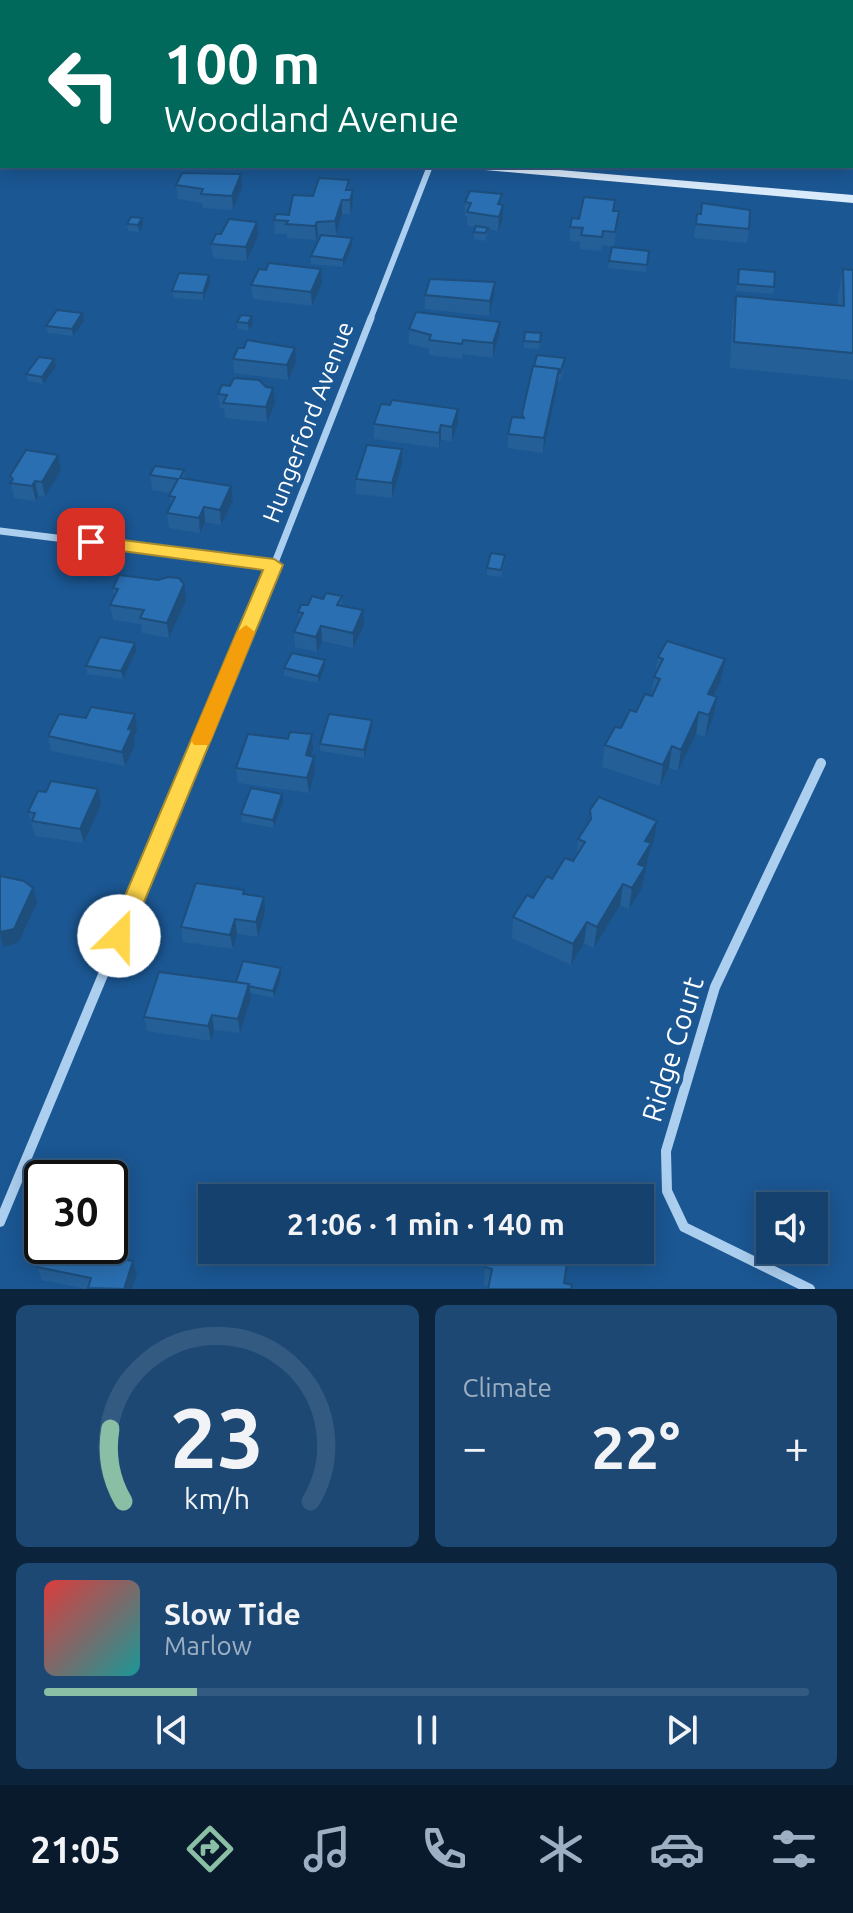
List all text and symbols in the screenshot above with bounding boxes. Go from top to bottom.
icon: left [32,32,136,136]
text: 100 m [164,32,320,95]
text: Woodland Avenue [164,98,459,139]
street label: Hungerford Avenue [257,318,359,526]
pin [57,508,125,576]
icon: arrive [69,520,113,564]
position arrow [77,894,161,978]
street label: Ridge Court [635,973,709,1125]
speed limit sign: 30 [24,1160,128,1264]
map controls [756,1192,828,1264]
button: sound [756,1192,828,1264]
text: 21:06 · 1 min · 140 m [287,1207,565,1241]
text: Climate [463,1373,552,1402]
text: 23 [170,1390,264,1484]
text: 22° [591,1413,680,1480]
text: − [463,1422,487,1471]
text: + [784,1422,809,1471]
text: km/h [184,1482,250,1514]
text: Slow Tide [164,1597,301,1631]
text: Marlow [164,1631,252,1660]
icon: previous [150,1708,194,1752]
icon: pause [405,1708,449,1752]
icon: next [660,1708,704,1752]
icon: directions [182,1821,238,1877]
icon: music [299,1821,355,1877]
icon: phone [416,1821,472,1877]
icon: climate [533,1821,589,1877]
icon: car [649,1821,705,1877]
icon: filters [766,1821,822,1877]
text: 21:05 [30,1829,121,1870]

